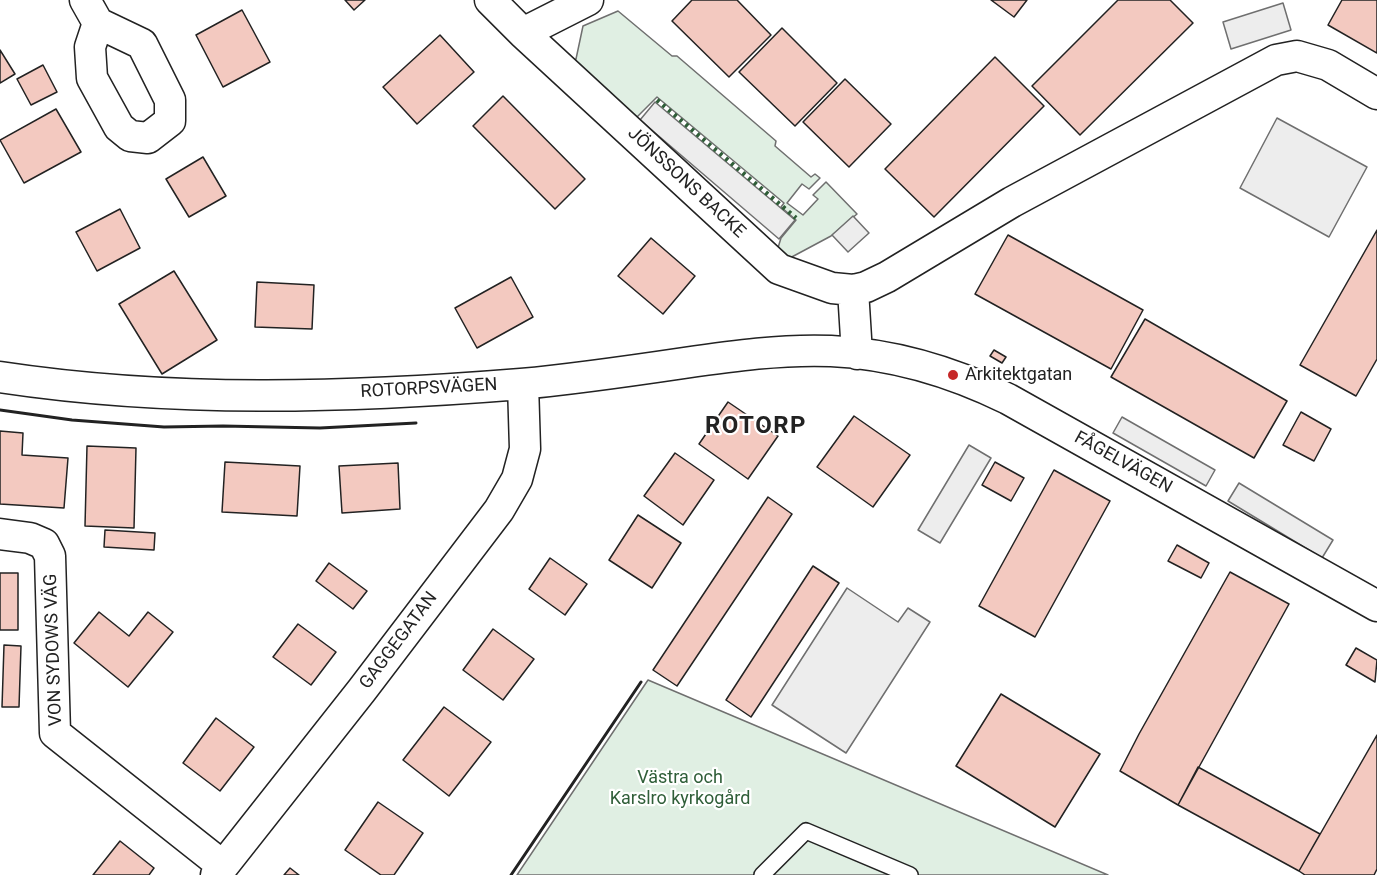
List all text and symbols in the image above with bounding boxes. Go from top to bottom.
street label: JÖNSSONS BACKE [623,123,749,243]
place label: Arkitektgatan [965,364,1072,386]
marker: Arkitektgatan [946,368,960,382]
street label: ROTORPSVÄGEN [360,375,498,403]
district label: ROTORP [705,413,807,441]
street label: FÅGELVÄGEN [1070,427,1176,499]
street label: VON SYDOWS VÄG [41,573,67,727]
street label: GAGGEGATAN [355,588,443,694]
park label: Västra och Karslro kyrkogård [610,767,750,810]

